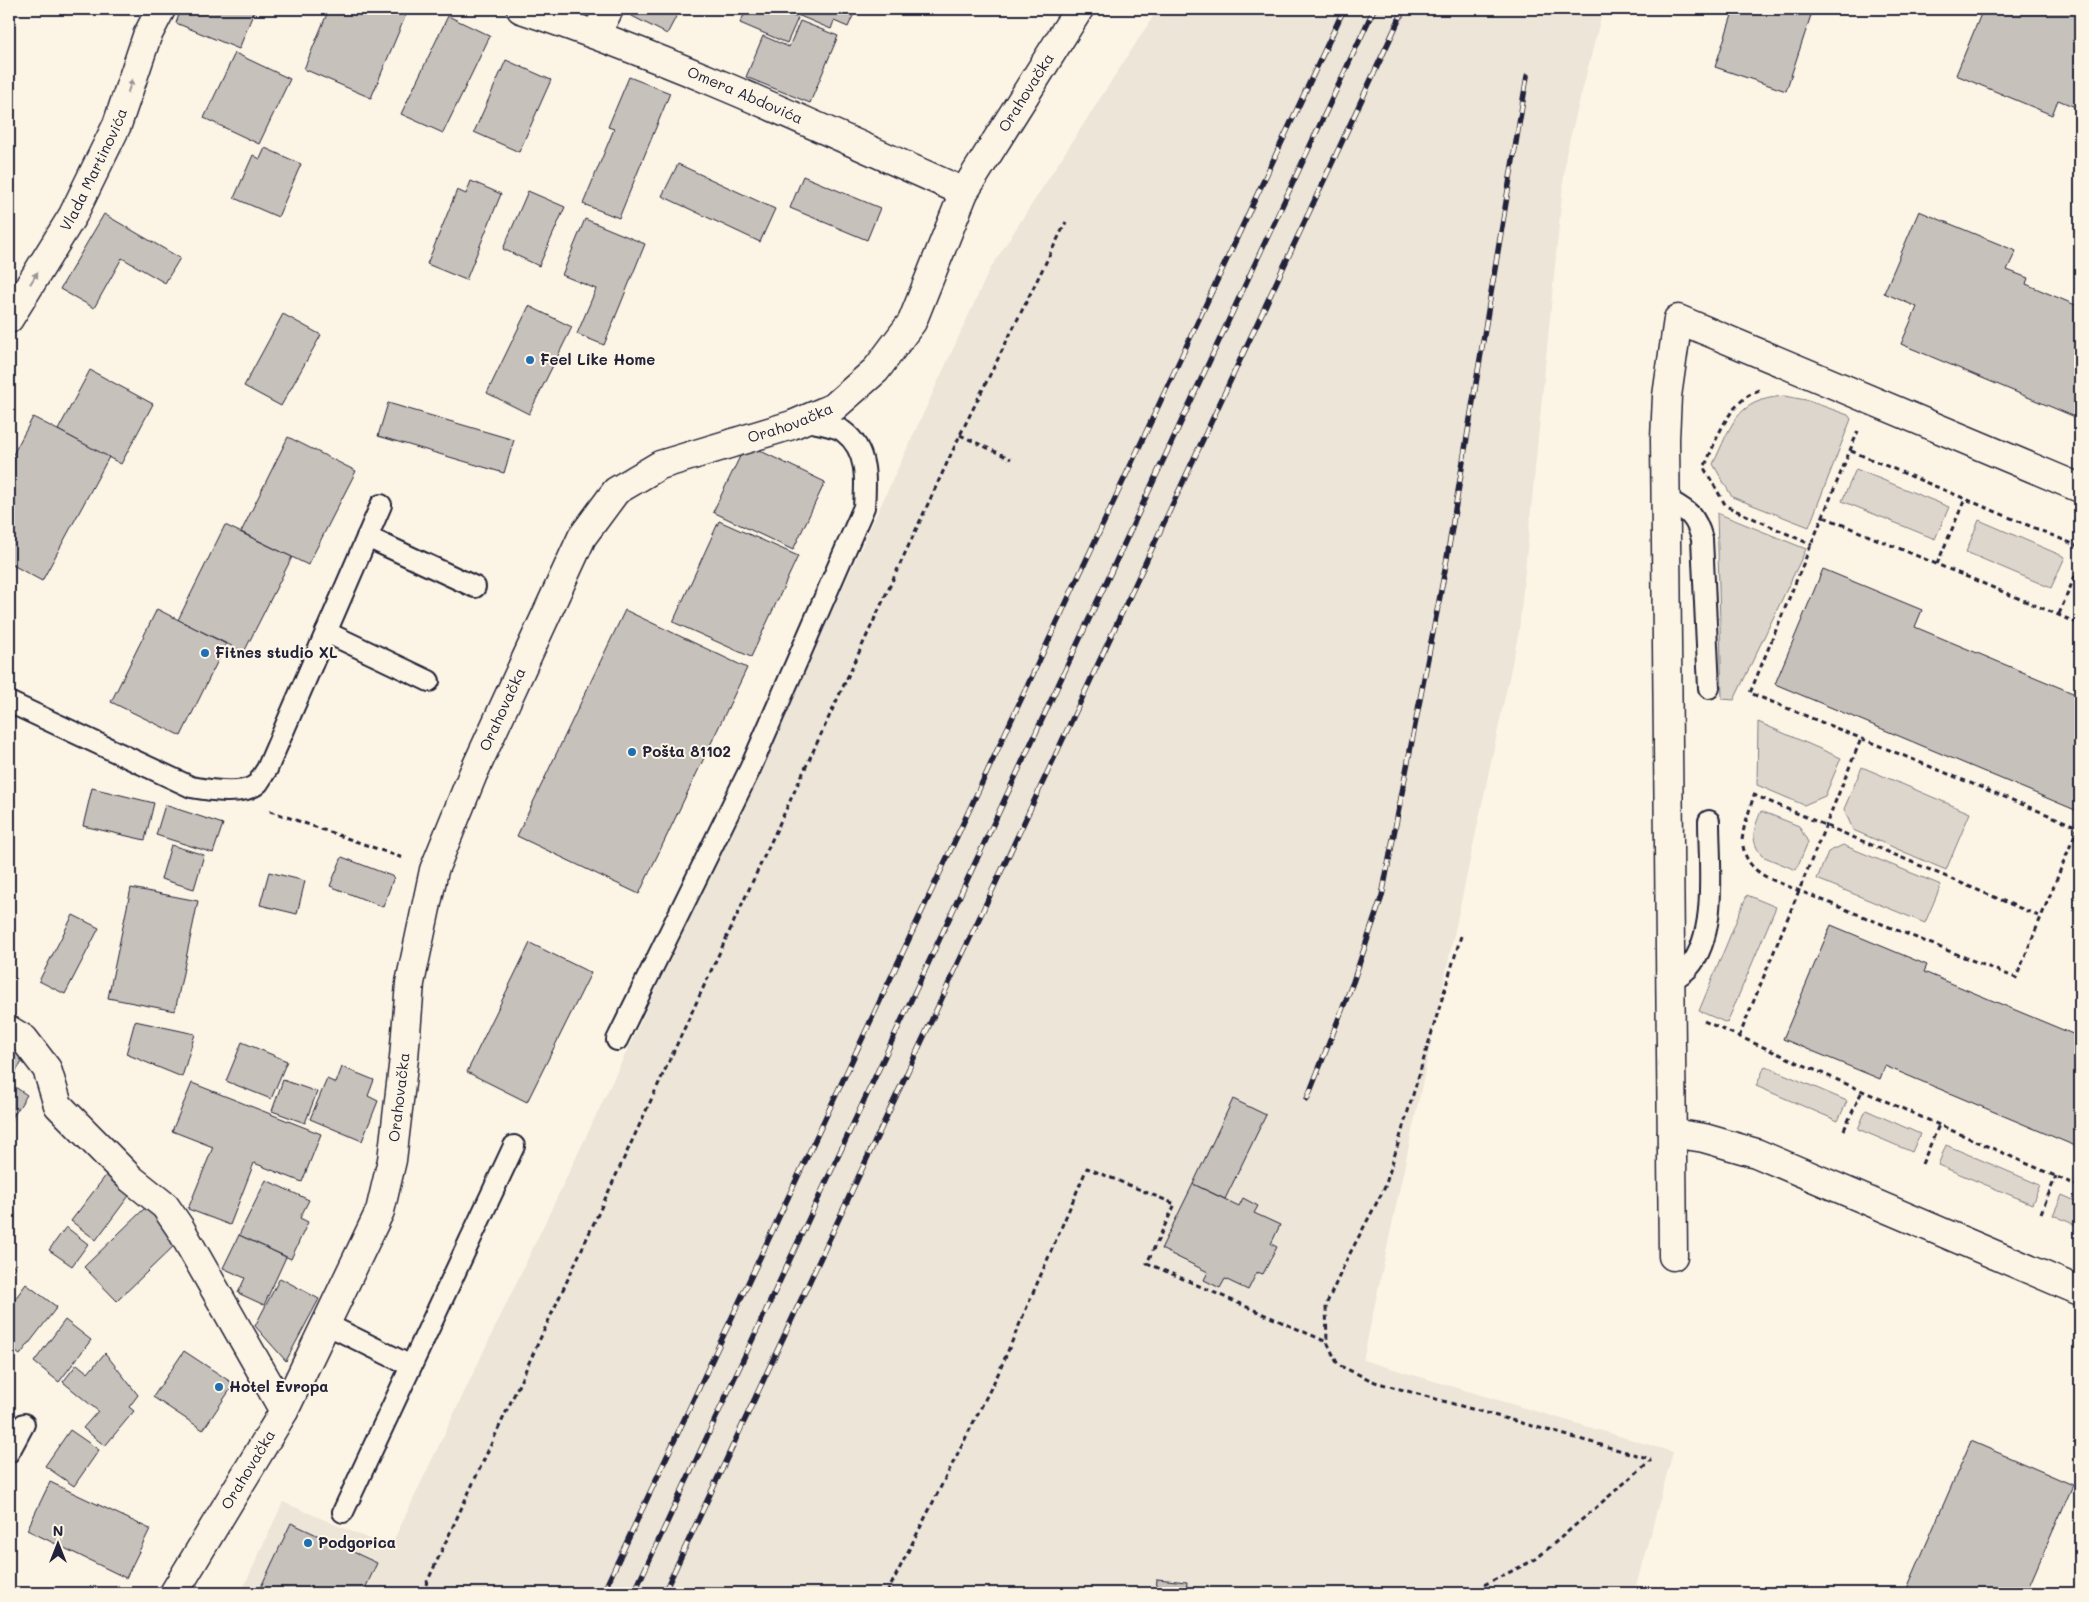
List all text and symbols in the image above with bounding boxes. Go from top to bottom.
street label: Orahovačka [993,49,1058,135]
street label: Omera Abdovića [684,61,806,128]
one-way arrow [127,79,134,94]
street label: Vlada Martinovića [55,105,131,234]
one-way arrow [30,271,39,285]
place label: Feel Like Home [540,349,655,369]
marker: Feel Like Home [524,354,536,366]
street label: Orahovačka [745,398,836,447]
place label: Fitnes studio XL [215,642,338,662]
marker: Fitnes studio XL [199,647,211,659]
street label: Orahovačka [474,664,530,754]
place label: Pošta 81102 [642,741,731,761]
marker: Pošta 81102 [626,746,638,758]
street label: Orahovačka [383,1052,413,1143]
place label: Hotel Evropa [229,1376,329,1396]
marker: Hotel Evropa [213,1381,225,1393]
street label: Orahovačka [216,1426,279,1513]
north arrow [32,1520,82,1570]
text: N [53,1521,63,1540]
place label: Podgorica [318,1532,396,1552]
marker: Podgorica [302,1537,314,1549]

